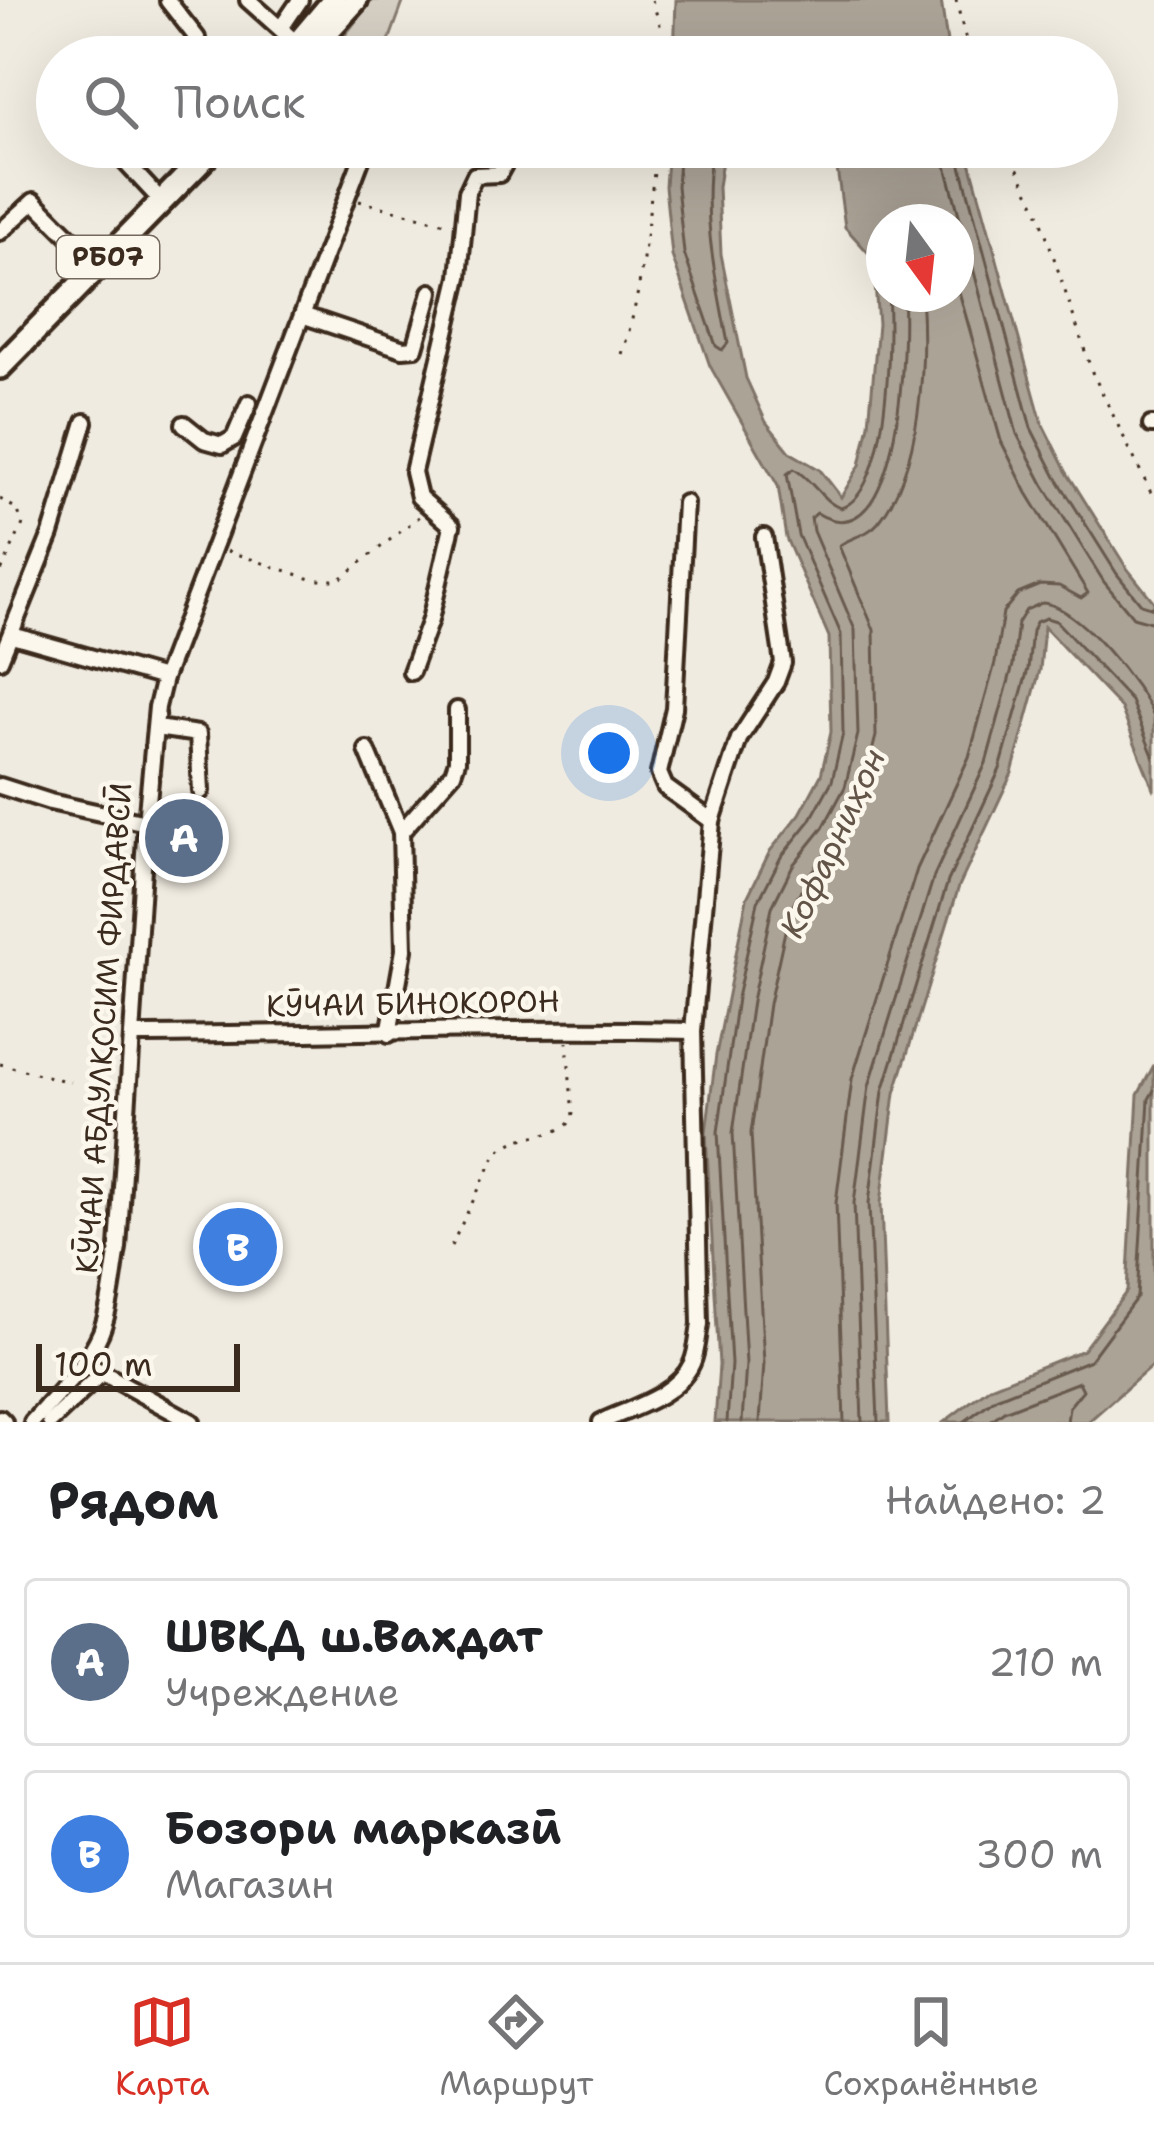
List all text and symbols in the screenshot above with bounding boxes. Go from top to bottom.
search box [36,36,1118,168]
icon: search [78,69,144,135]
text: Поиск [174,72,305,132]
north arrow [866,204,974,312]
road number: РБ07 [57,236,159,278]
your location [579,723,639,783]
water label: Кофарниҳон [769,741,896,945]
street label: КӮЧАИ АБДУЛҚОСИМ ФИРДАВСӢ [66,781,141,1275]
pin: A [145,793,223,883]
street label: КӮЧАИ БИНОКОРОН [266,980,560,1027]
pin: B [199,1202,277,1292]
scale bar [36,1338,240,1391]
text: 100 m [54,1342,153,1387]
text: Рядом [48,1466,219,1534]
text: Найдено: 2 [885,1474,1106,1526]
text: ШВКД ш.Вахдат [165,1606,543,1666]
text: A [75,1636,105,1688]
text: 210 m [988,1636,1103,1688]
text: Учреждение [165,1666,400,1718]
text: Бозори марказӣ [165,1798,561,1858]
text: B [78,1828,102,1880]
text: 300 m [975,1828,1103,1880]
text: Магазин [165,1858,334,1910]
tab: Карта [115,1989,209,2106]
tab: Маршрут [439,1989,593,2106]
tab: Сохранённые [823,1989,1039,2106]

